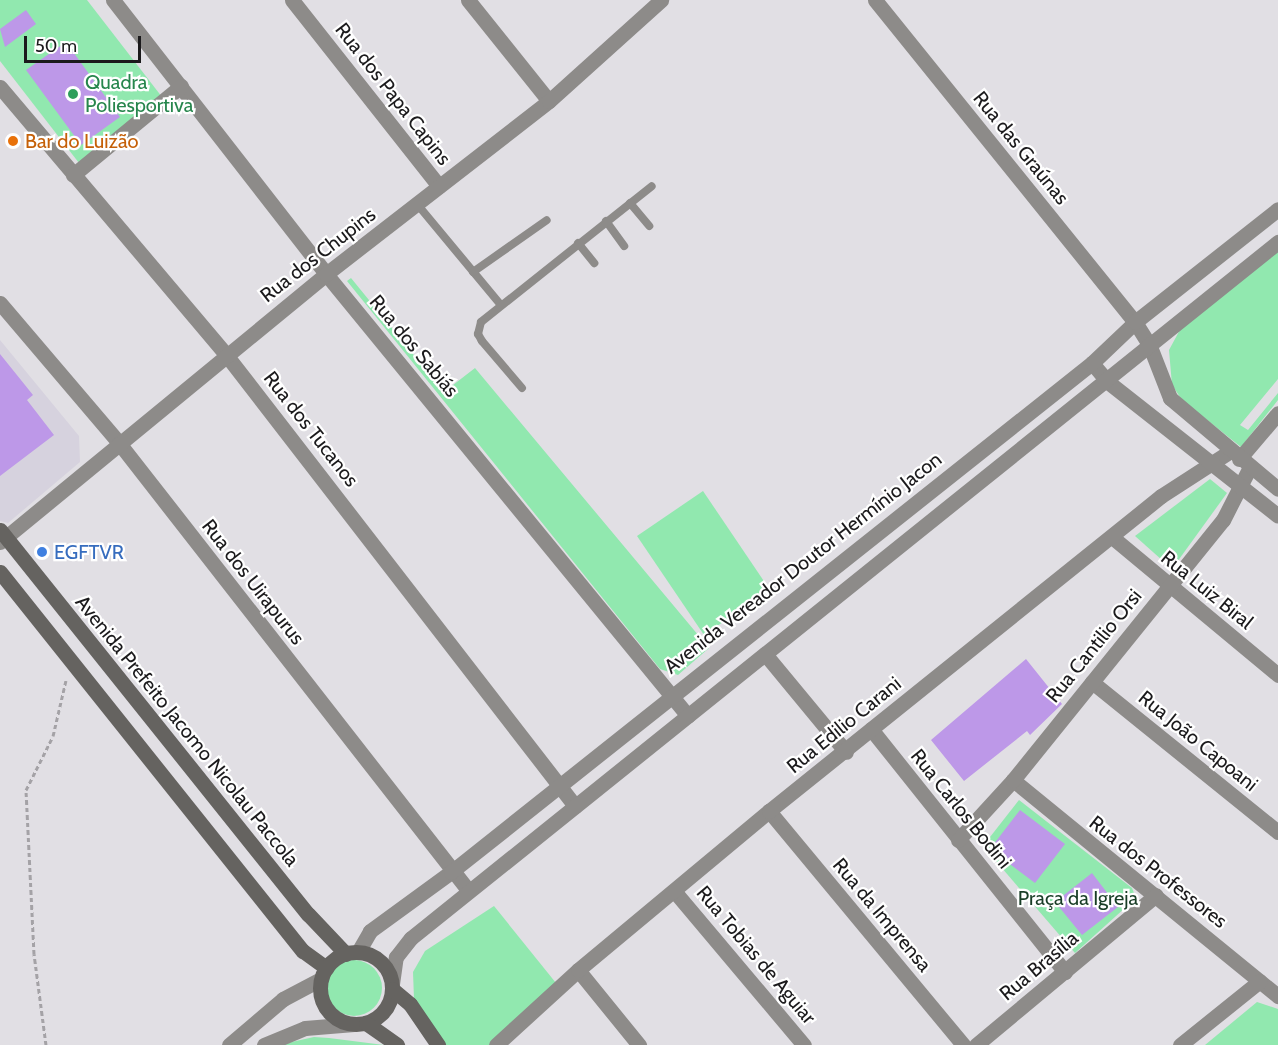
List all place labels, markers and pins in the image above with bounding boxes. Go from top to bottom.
place label: Quadra Poliesportiva [85,70,193,117]
marker: Quadra Poliesportiva [66,87,80,101]
place label: Bar do Luizão [25,129,139,153]
marker: Bar do Luizão [6,134,20,148]
place label: EGFTVR [54,540,124,564]
marker: EGFTVR [35,545,49,559]

